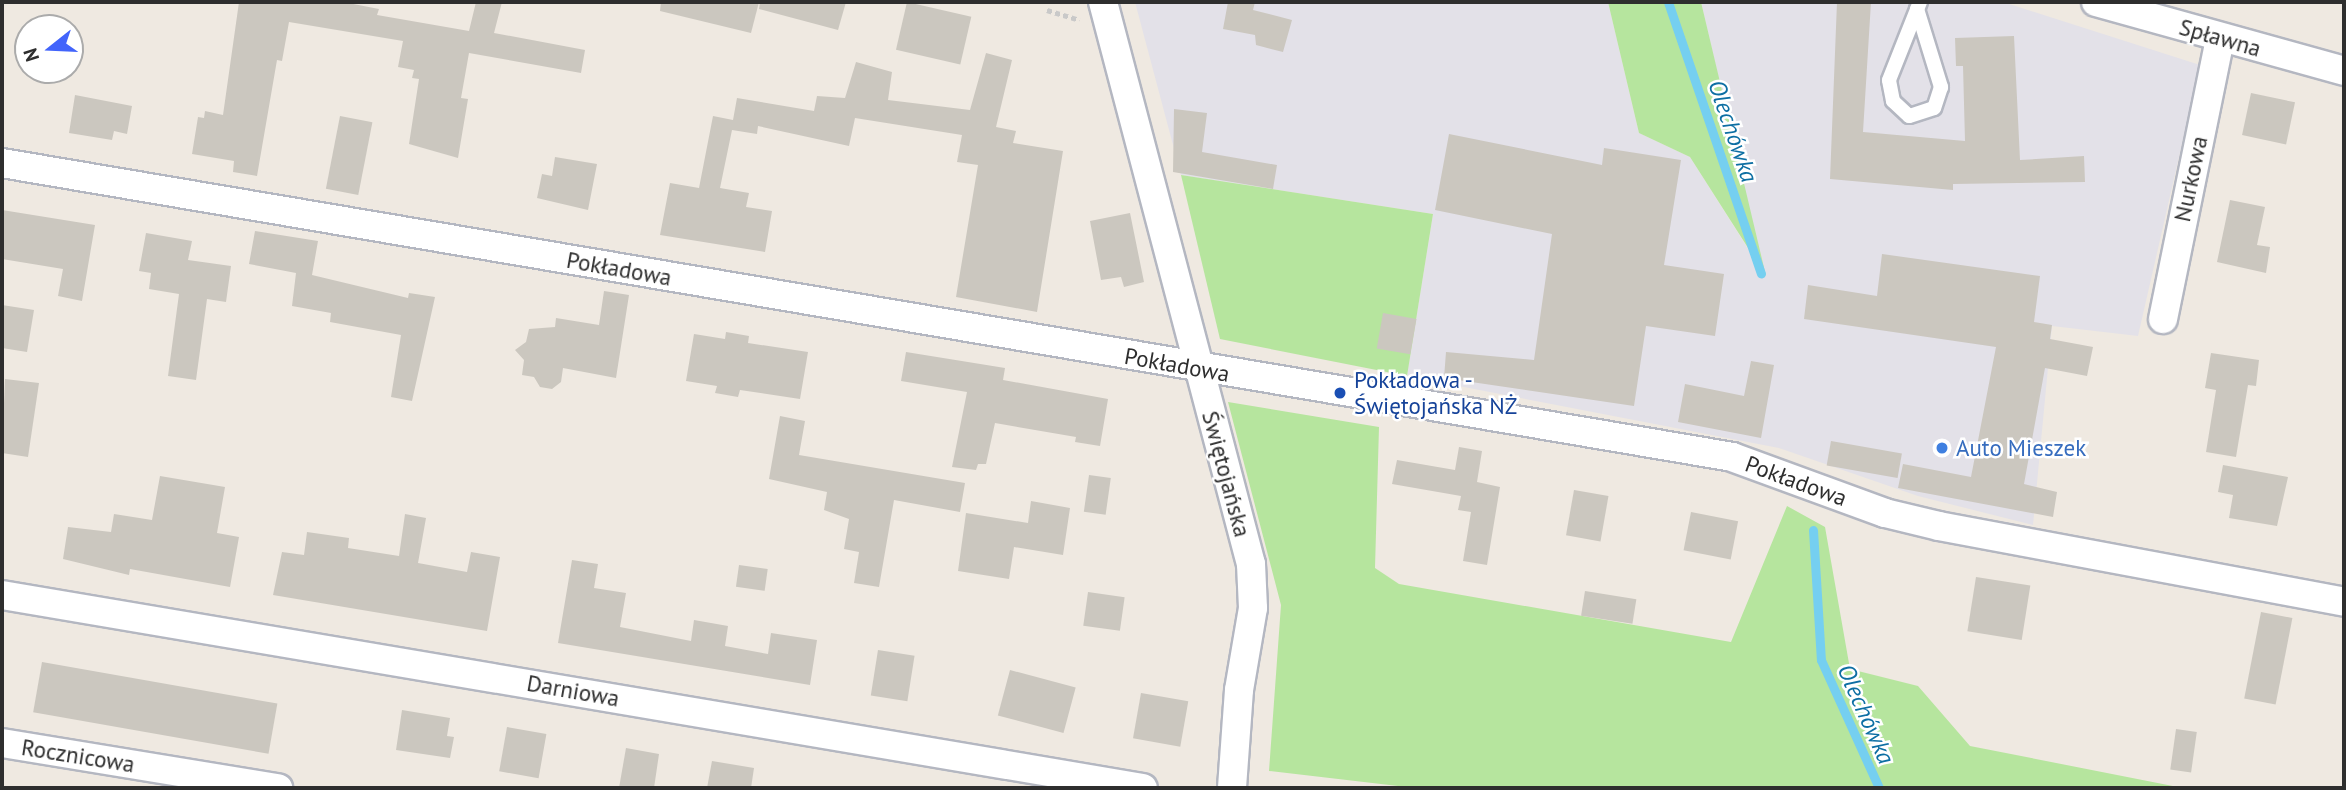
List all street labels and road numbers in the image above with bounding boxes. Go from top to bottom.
street label: Spławna [2176,13,2264,63]
street label: Nurkowa [2168,134,2214,224]
street label: Pokładowa [564,246,674,292]
street label: Pokładowa [1122,342,1232,388]
street label: Świętojańska [1196,408,1256,540]
street label: Pokładowa [1741,450,1851,512]
street label: Darniowa [525,669,621,713]
street label: Rocznicowa [19,733,137,779]

